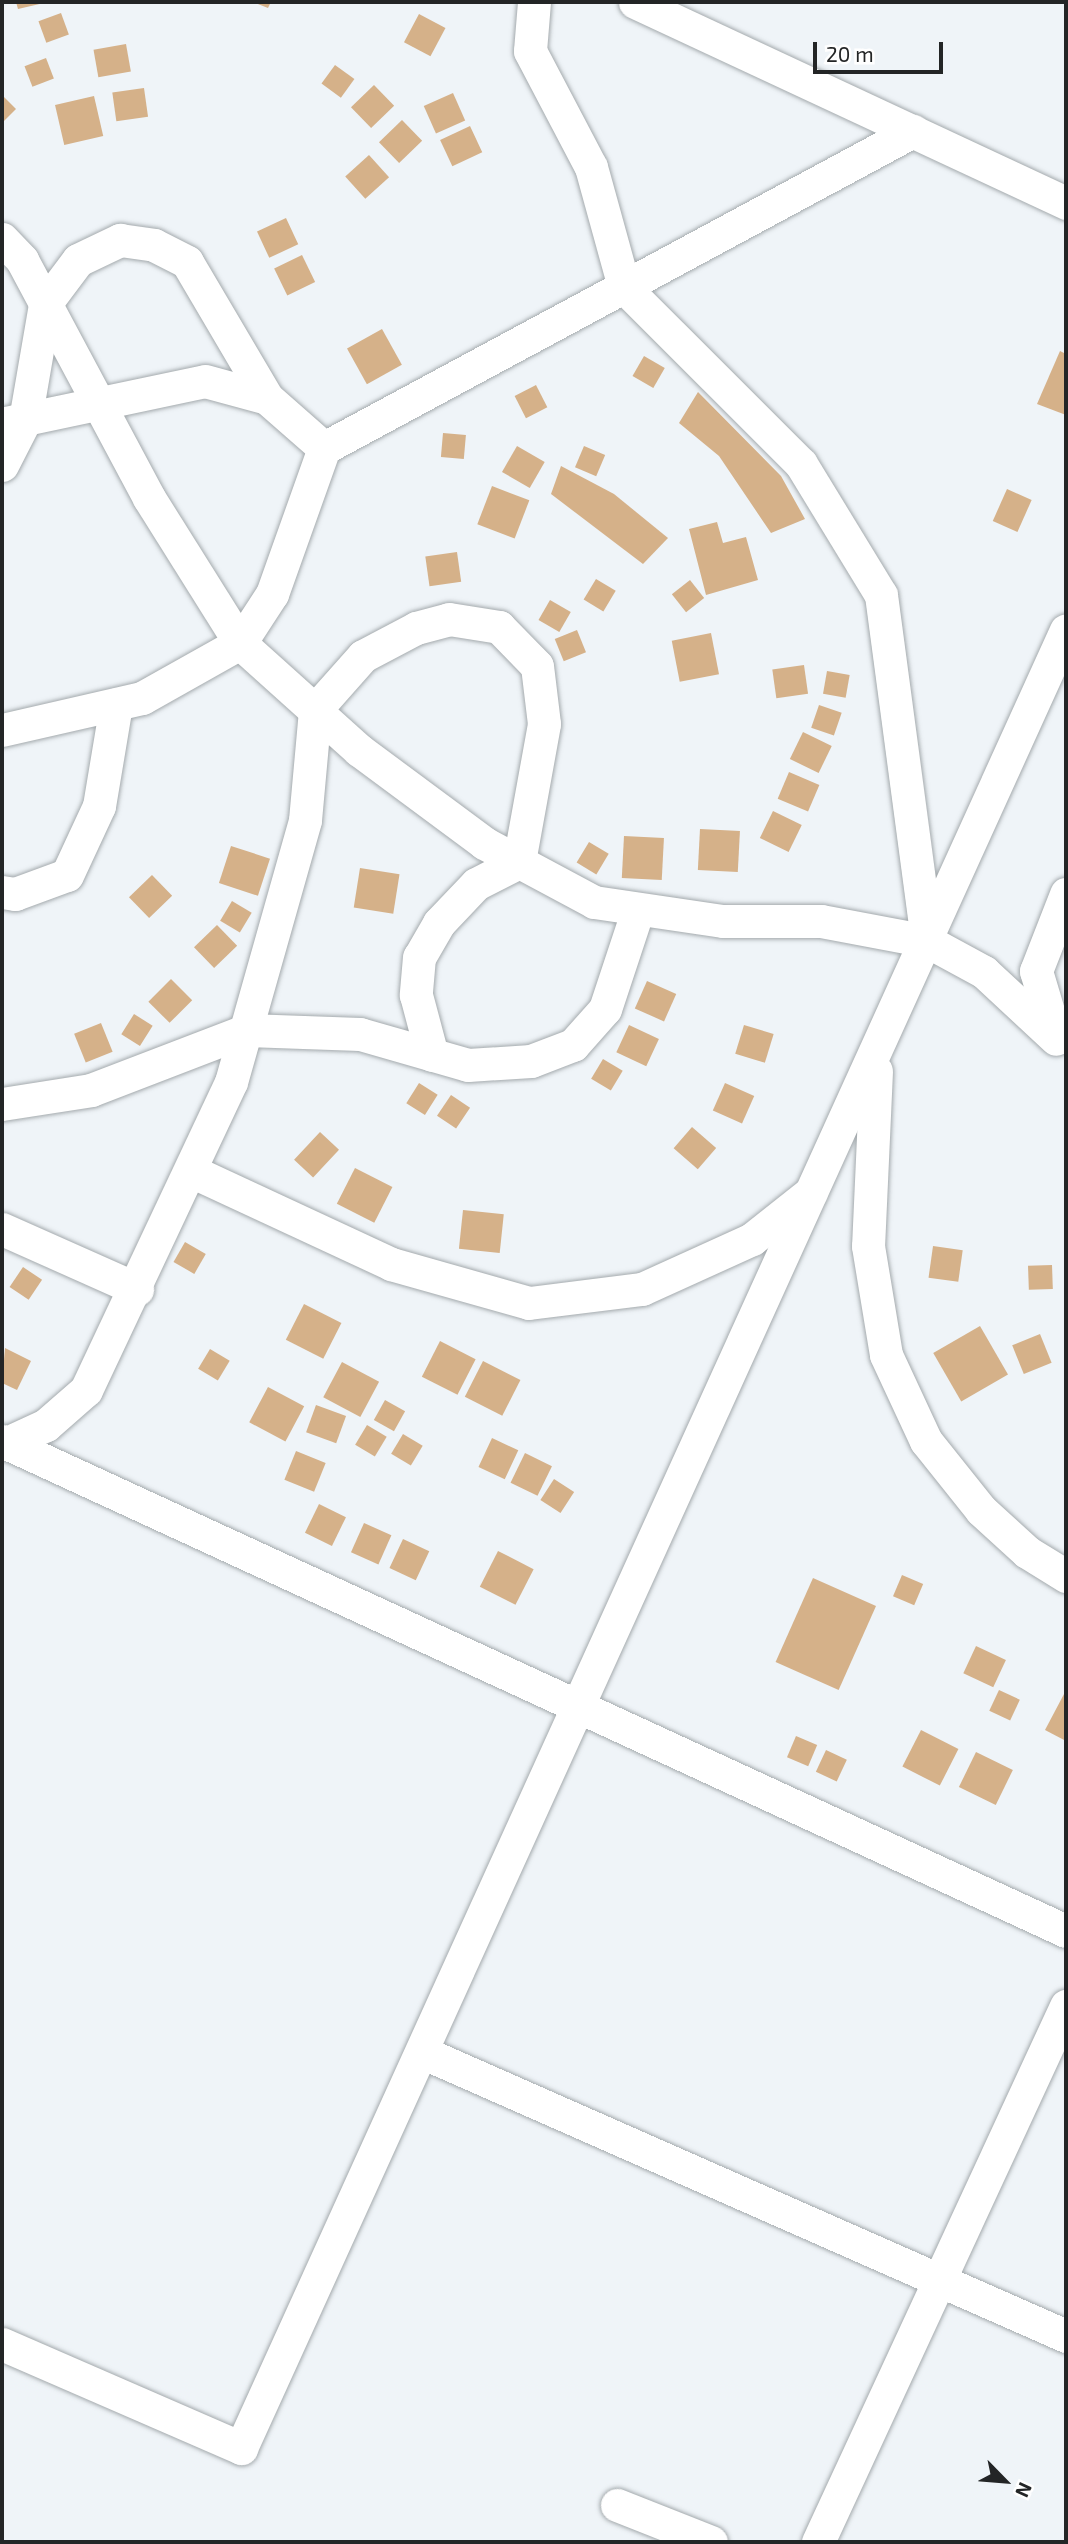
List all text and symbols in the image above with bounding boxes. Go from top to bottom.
scale bar [816,28,946,72]
text: 20 m [826,41,874,66]
north arrow [970,2446,1040,2516]
text: N [1011,2479,1038,2501]

